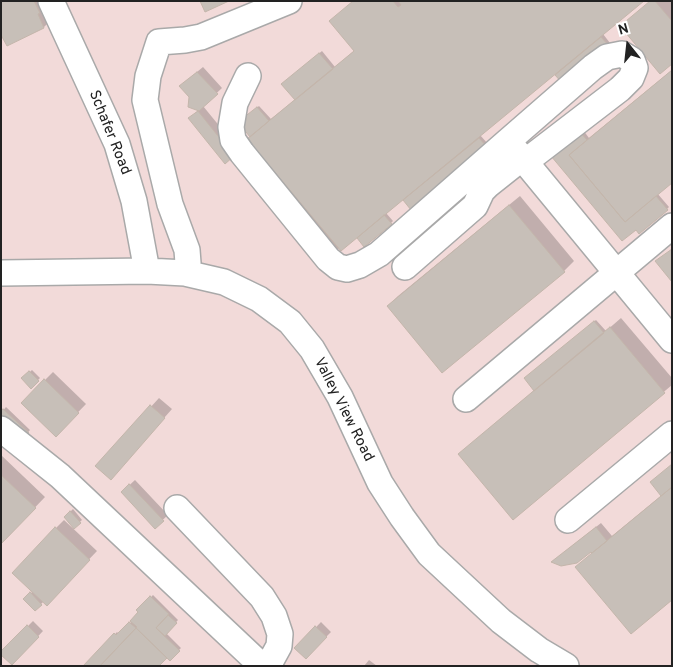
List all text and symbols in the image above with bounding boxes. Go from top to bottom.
north arrow [603,20,653,70]
text: N [617,21,631,40]
street label: Schafer Road [84,88,134,178]
street label: Valley View Road [309,355,377,465]

